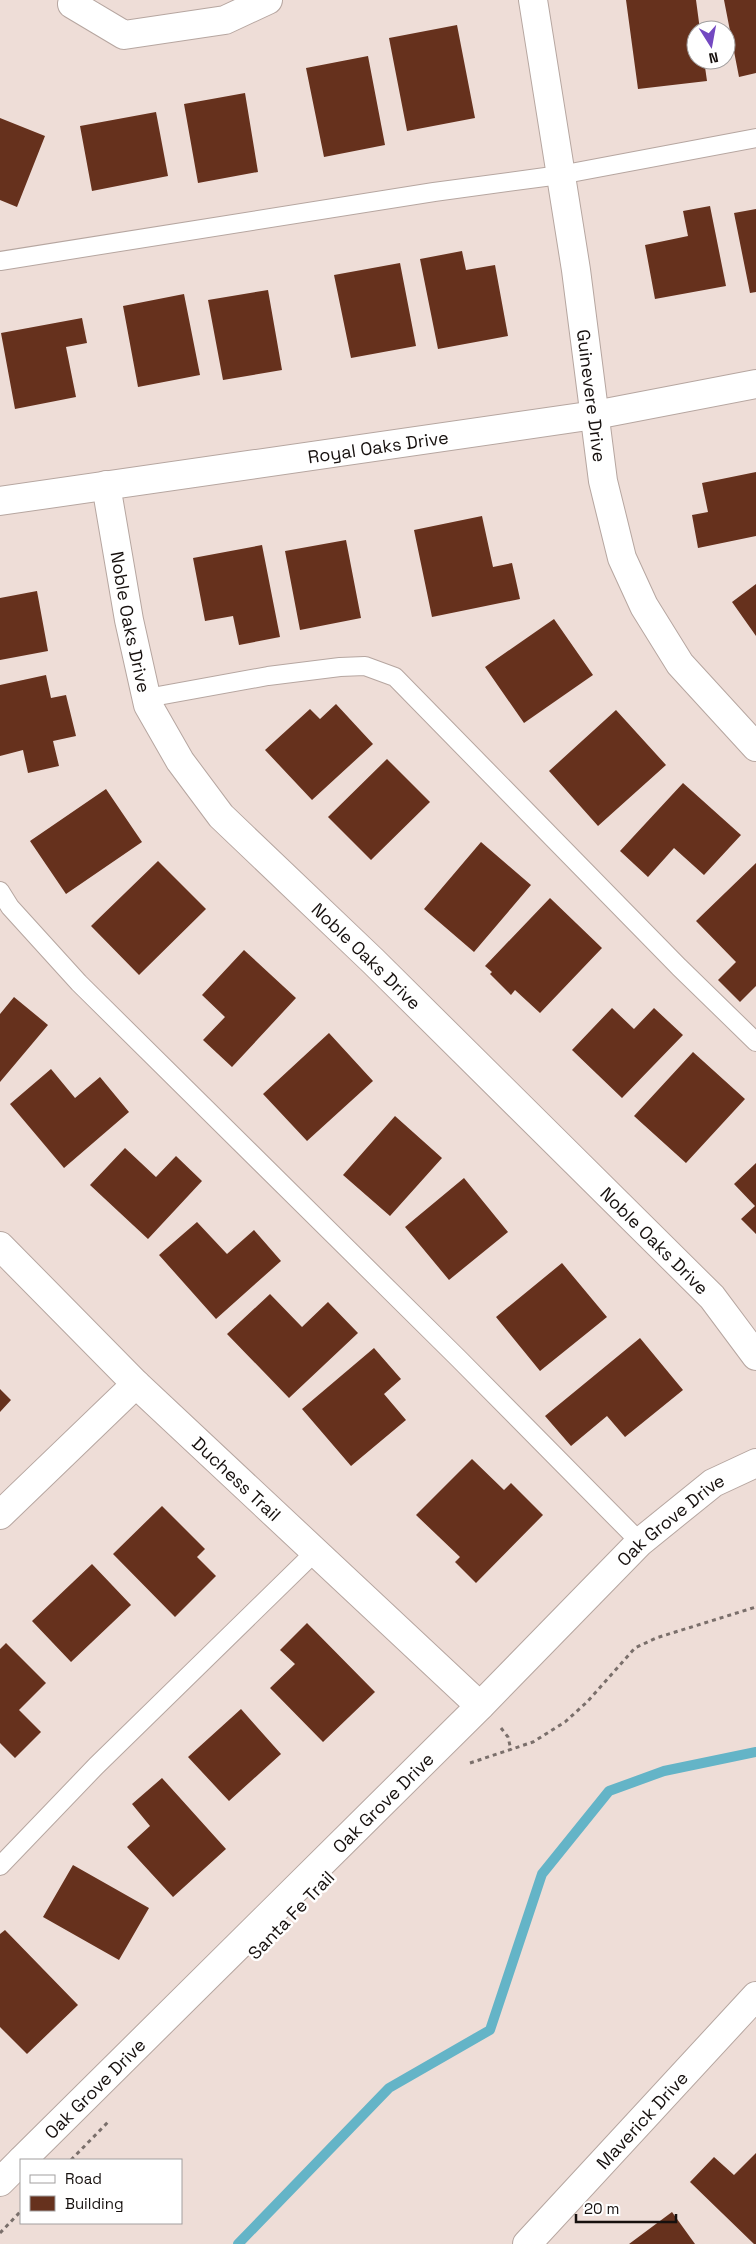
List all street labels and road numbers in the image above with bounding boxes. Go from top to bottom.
street label: Guinevere Drive [572,328,612,463]
street label: Royal Oaks Drive [306,425,450,468]
street label: Noble Oaks Drive [106,549,156,695]
street label: Noble Oaks Drive [307,897,426,1014]
street label: Noble Oaks Drive [596,1182,714,1299]
street label: Duchess Trail [188,1431,286,1526]
street label: Oak Grove Drive [612,1468,728,1571]
street label: Oak Grove Drive [327,1747,438,1858]
street label: Santa Fe Trail [243,1866,339,1964]
street label: Oak Grove Drive [39,2033,150,2143]
street label: Maverick Drive [591,2066,692,2174]

